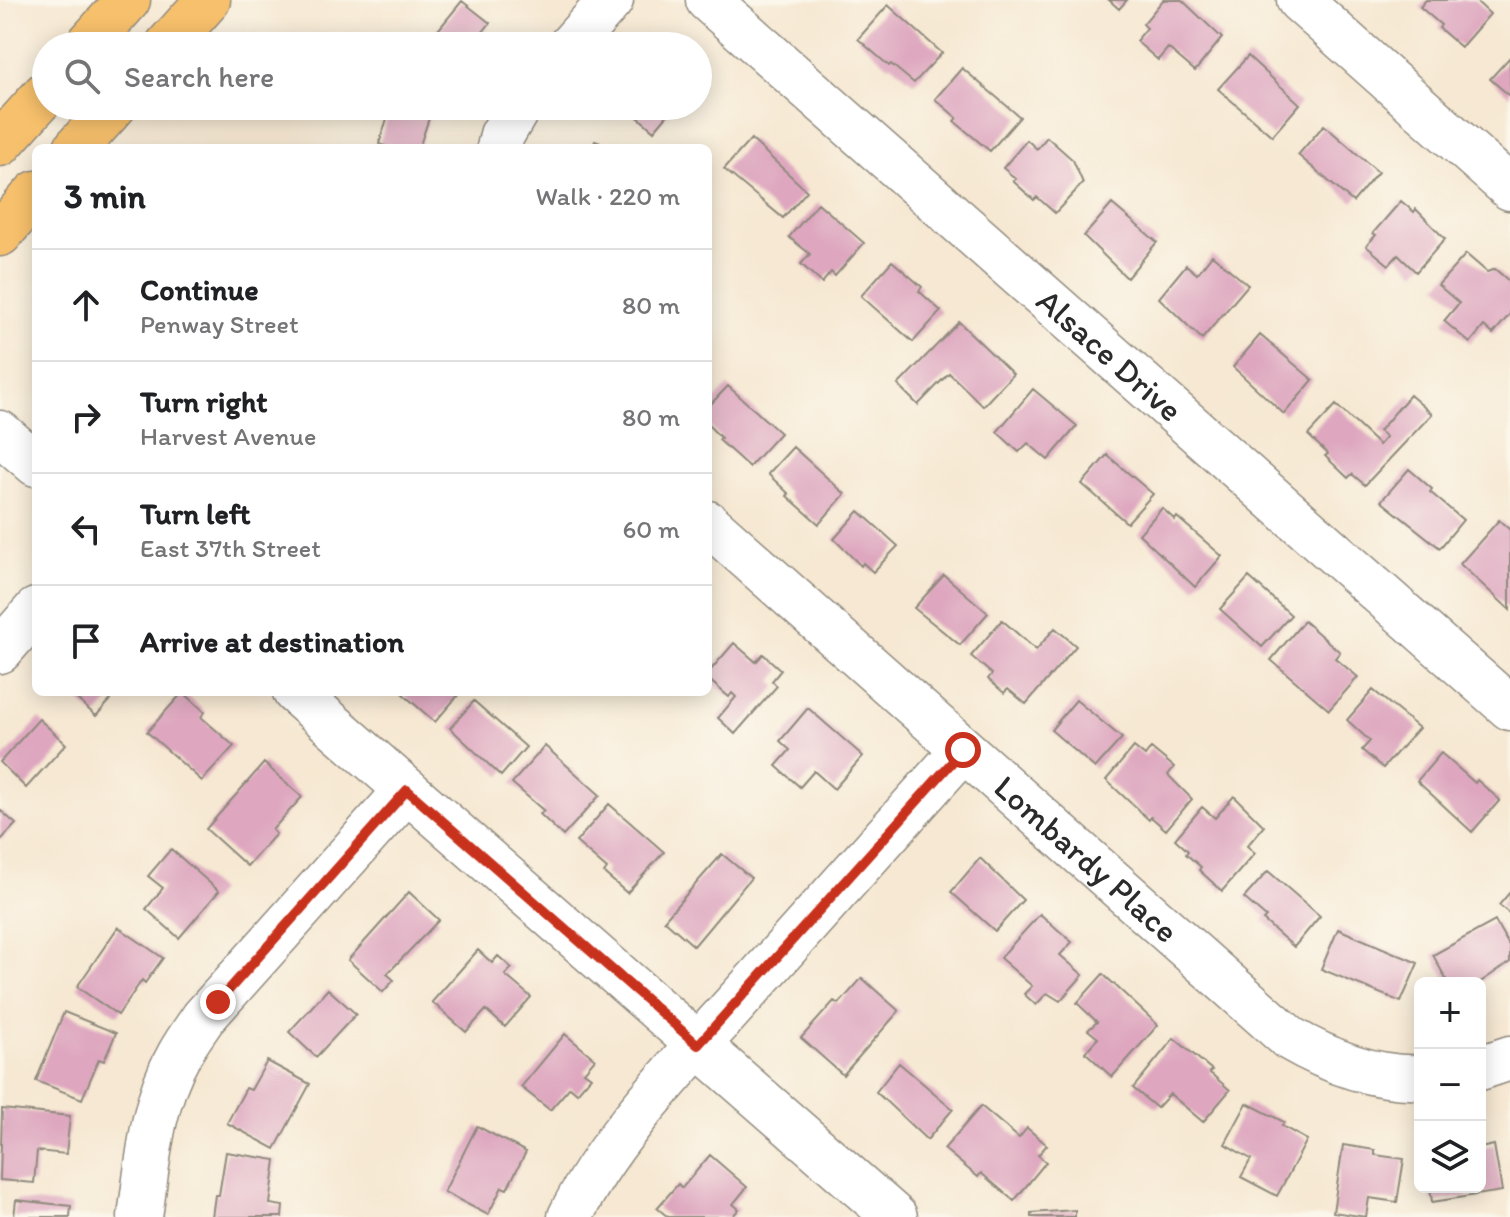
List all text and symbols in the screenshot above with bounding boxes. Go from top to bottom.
search box [32,32,712,120]
icon: search [60,54,104,98]
text: Search here [124,58,274,95]
text: 3 min [64,176,146,217]
text: Walk · 220 m [536,180,680,212]
text: Continue [140,271,259,308]
street label: Alsace Drive [1028,280,1191,430]
icon: ahead [64,283,108,327]
text: 80 m [622,289,680,321]
text: Penway Street [140,308,299,340]
text: Turn right [140,383,268,420]
icon: right [64,395,108,439]
text: 80 m [622,401,680,433]
text: Harvest Avenue [140,420,316,452]
text: Turn left [140,495,251,532]
icon: left [64,507,108,551]
text: 60 m [623,513,680,545]
text: East 37th Street [140,532,321,564]
icon: arrive [64,619,108,663]
text: Arrive at destination [140,623,404,660]
route start [945,732,981,768]
street label: Lombardy Place [986,767,1187,951]
map controls [1414,977,1486,1193]
button: + [1414,977,1486,1049]
route end [200,984,236,1020]
button: − [1414,1049,1486,1121]
button: layers [1414,1121,1486,1193]

